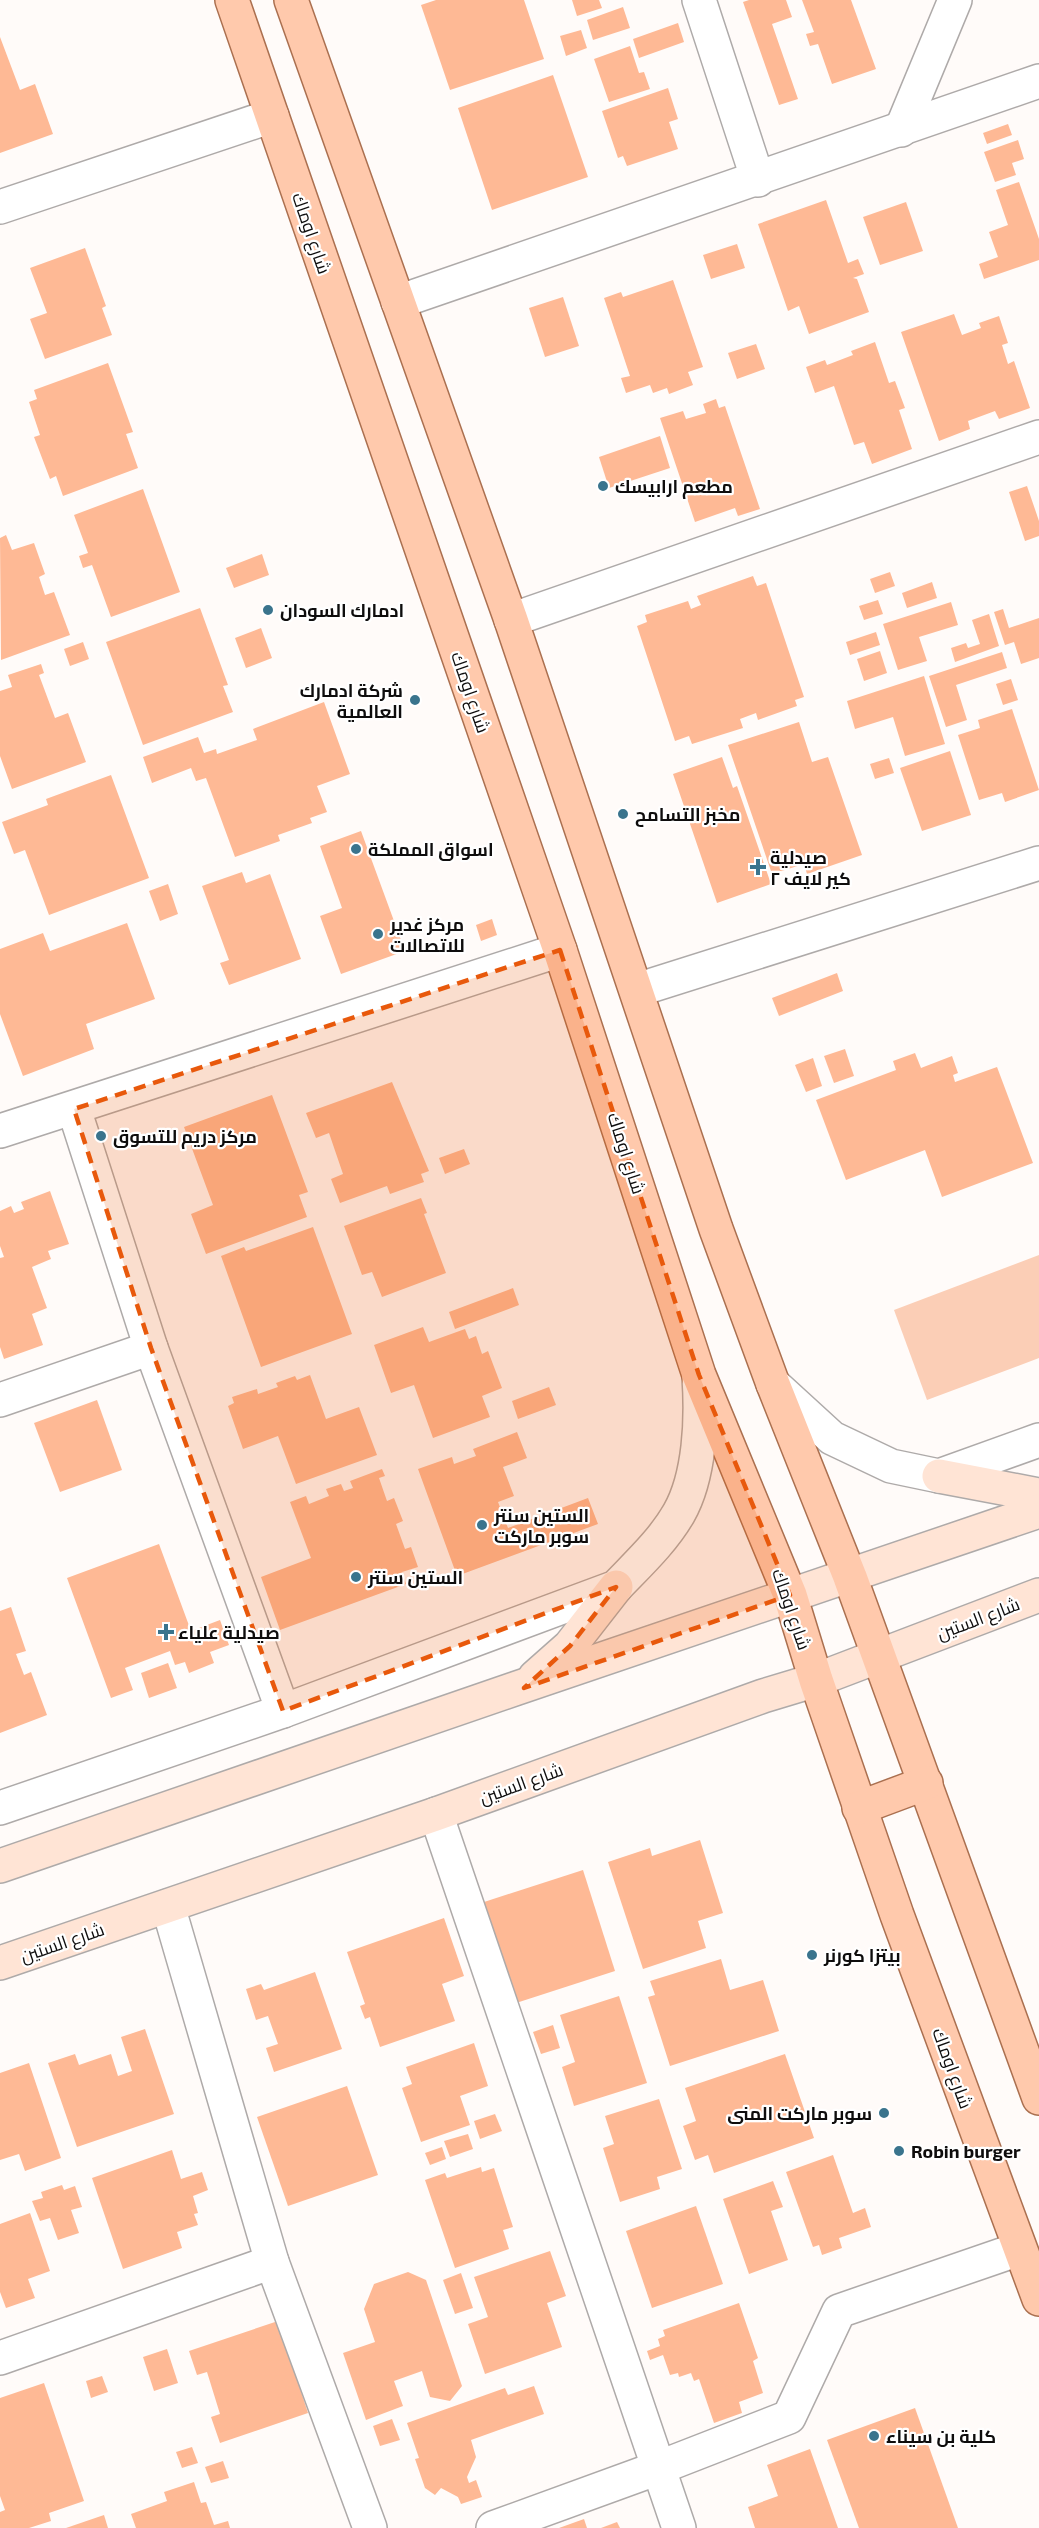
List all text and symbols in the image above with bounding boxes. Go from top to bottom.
street label: شارع اوماك [286,189,336,277]
place label: مطعم ارابيسك [615,475,733,499]
marker: مطعم ارابيسك [596,479,610,493]
place label: ادمارك السودان [280,599,404,622]
marker: ادمارك السودان [261,603,275,617]
street label: شارع اوماك [445,648,495,736]
place label: شركة ادمارك العالمية [300,679,403,722]
marker: شركة ادمارك العالمية [408,693,422,707]
place label: مخبز التسامح [635,803,740,827]
marker: مخبز التسامح [616,807,630,821]
place label: اسواق المملكة [368,838,494,861]
marker: اسواق المملكة [349,842,363,856]
place label: صيدلية كير لايف ٢ [770,846,851,890]
marker: صيدلية كير لايف ٢ [751,860,765,874]
place label: مركز غدير للاتصالات [389,913,465,956]
marker: مركز غدير للاتصالات [371,927,385,941]
street label: شارع اوماك [602,1109,651,1197]
place label: مركز دريم للتسوق [113,1125,257,1149]
marker: مركز دريم للتسوق [94,1129,108,1143]
place label: الستين سنتر سوبر ماركت [493,1504,589,1548]
marker: الستين سنتر سوبر ماركت [475,1518,489,1532]
street label: شارع اوماك [766,1565,816,1653]
place label: الستين سنتر [367,1566,463,1589]
marker: الستين سنتر [349,1570,363,1584]
street label: شارع الستين [933,1592,1023,1646]
place label: صيدلية علياء [178,1621,280,1643]
marker: صيدلية علياء [159,1625,173,1639]
street label: شارع الستين [476,1758,566,1810]
street label: شارع الستين [17,1917,108,1969]
place label: بيتزا كورنر [823,1944,901,1967]
marker: بيتزا كورنر [805,1948,819,1962]
street label: شارع اوماك [926,2025,978,2112]
place label: سوبر ماركت المنى [727,2102,872,2125]
marker: سوبر ماركت المنى [877,2106,891,2120]
place label: Robin burger [911,2140,1021,2162]
marker: Robin burger [892,2144,906,2158]
place label: كلية بن سيناء [886,2425,996,2448]
marker: كلية بن سيناء [867,2429,881,2443]

